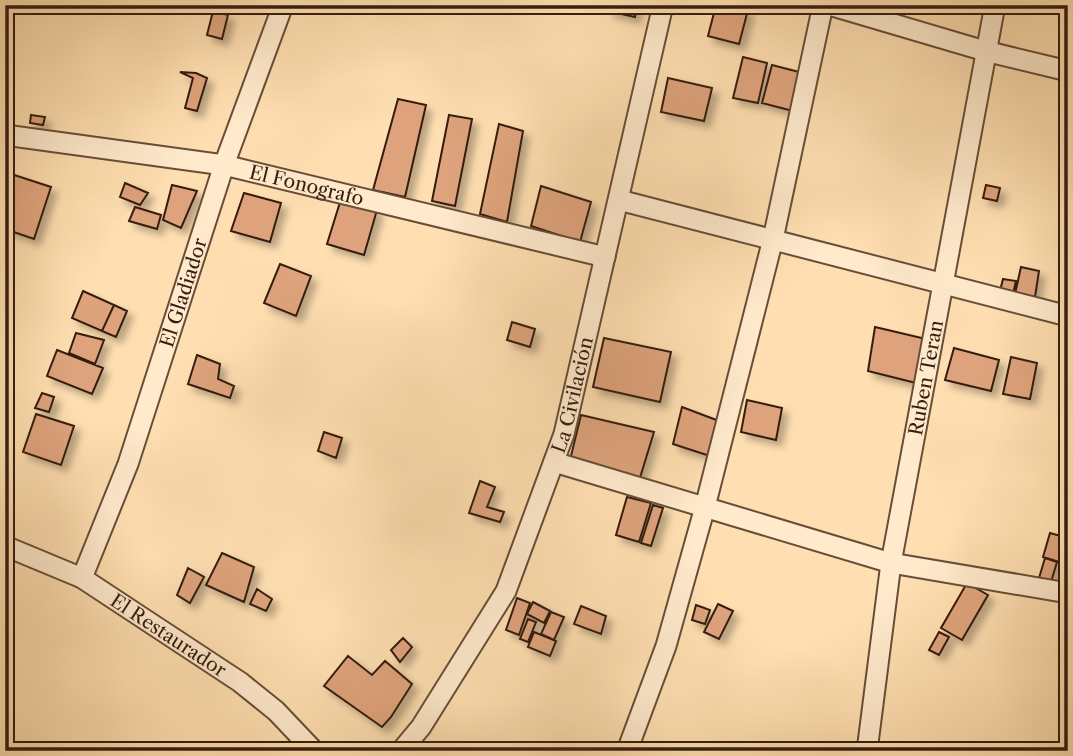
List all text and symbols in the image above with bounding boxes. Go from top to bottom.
street label: El Fonografo [247,160,366,210]
street label: El Gladiador [155,235,211,350]
street label: Ruben Teran [903,318,948,437]
street label: La Civilación [547,335,598,456]
street label: El Restaurador [106,588,231,681]

